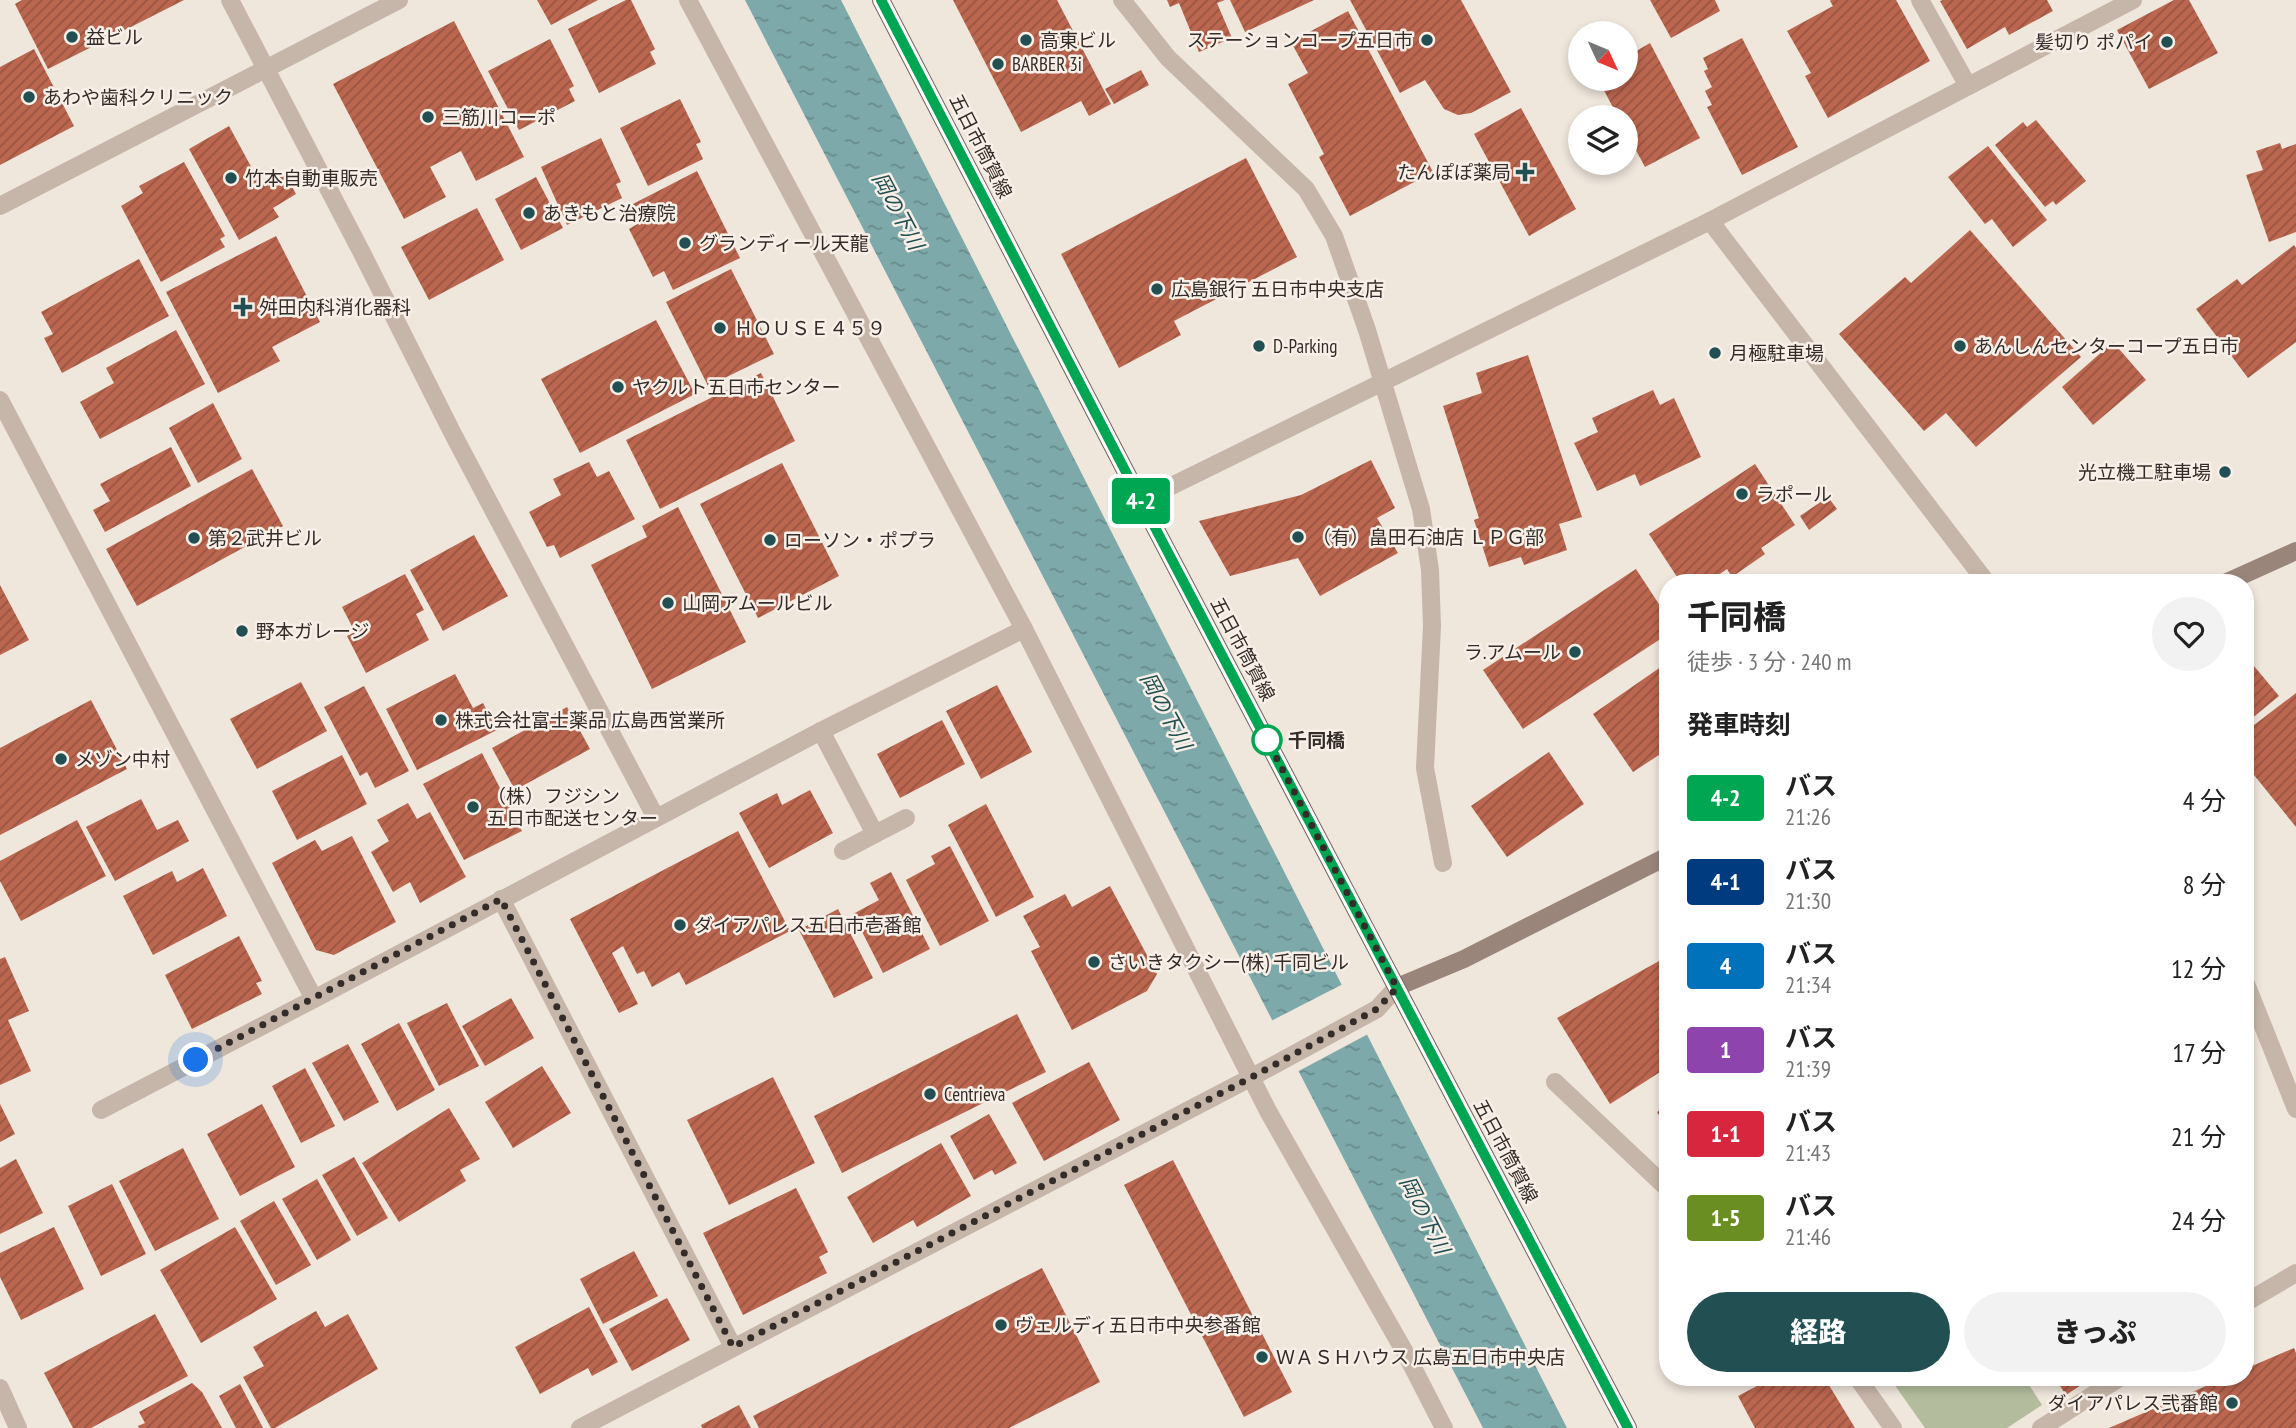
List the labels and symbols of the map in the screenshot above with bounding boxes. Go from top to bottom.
north arrow [1568,21,1638,91]
place label: 益ビル [86,25,143,49]
place label: 高東ビル [1040,28,1116,52]
place label: ステーションコープ五日市 [1187,28,1413,52]
marker: 益ビル [64,29,80,45]
place label: 髪切り ポパイ [2035,30,2153,54]
marker: 高東ビル [1018,32,1034,48]
marker: ステーションコープ五日市 [1419,32,1435,48]
marker: 髪切り ポパイ [2159,34,2175,50]
place label: BARBER 3i [1012,52,1082,76]
marker: BARBER 3i [990,56,1006,72]
place label: あわや歯科クリニック [43,85,233,109]
marker: あわや歯科クリニック [21,89,37,105]
street label: 五日市筒賀線 [944,90,1018,202]
place label: 三筋川コーポ [442,105,556,129]
marker: 三筋川コーポ [420,109,436,125]
place label: たんぽぽ薬局 [1397,160,1511,184]
marker: たんぽぽ薬局 [1517,164,1533,180]
place label: 竹本自動車販売 [245,166,378,190]
water label: 岡の下川 [866,168,931,256]
marker: 竹本自動車販売 [223,170,239,186]
place label: あきもと治療院 [543,201,676,225]
marker: あきもと治療院 [521,205,537,221]
place label: グランディール天龍 [699,231,869,255]
marker: グランディール天龍 [677,235,693,251]
place label: 広島銀行 五日市中央支店 [1171,277,1384,301]
marker: 広島銀行 五日市中央支店 [1149,281,1165,297]
place label: 舛田内科消化器科 [259,295,411,319]
marker: 舛田内科消化器科 [233,297,253,317]
place label: ＨＯＵＳＥ４５９ [734,316,886,340]
marker: ＨＯＵＳＥ４５９ [712,320,728,336]
place label: D-Parking [1273,334,1337,358]
place label: あんしんセンターコープ五日市 [1974,334,2239,358]
marker: D-Parking [1251,338,1267,354]
marker: あんしんセンターコープ五日市 [1952,338,1968,354]
place label: 月極駐車場 [1729,341,1824,365]
marker: 月極駐車場 [1707,345,1723,361]
place label: ヤクルト五日市センター [632,375,840,399]
marker: ヤクルト五日市センター [610,379,626,395]
place label: 光立機工駐車場 [2078,460,2211,484]
marker: 光立機工駐車場 [2217,464,2233,480]
line badge: 4-2 [1101,478,1181,524]
place label: ラポール [1756,482,1832,506]
marker: ラポール [1734,486,1750,502]
place label: （有）畠田石油店 ＬＰＧ部 [1312,525,1544,549]
place label: 第２武井ビル [208,526,322,550]
place label: ローソン・ポプラ [784,528,936,552]
marker: （有）畠田石油店 ＬＰＧ部 [1290,529,1306,545]
marker: 第２武井ビル [186,530,202,546]
marker: ローソン・ポプラ [762,532,778,548]
place label: 山岡アムールビル [682,591,833,615]
street label: 五日市筒賀線 [1206,593,1280,705]
marker: 山岡アムールビル [660,595,676,611]
place label: 野本ガレージ [256,619,370,643]
marker: 野本ガレージ [234,623,250,639]
place label: ラ.アムール [1464,640,1561,664]
marker: ラ.アムール [1567,644,1583,660]
water label: 岡の下川 [1134,668,1199,756]
place label: 株式会社富士薬品 広島西営業所 [455,708,725,732]
marker: 株式会社富士薬品 広島西営業所 [433,712,449,728]
marker: 千同橋 [1252,725,1282,755]
place label: 千同橋 [1288,728,1345,752]
place label: メゾン中村 [75,747,170,771]
marker: メゾン中村 [53,751,69,767]
place label: （株）フジシン 五日市配送センター [487,784,658,830]
marker: （株）フジシン 五日市配送センター [465,799,481,815]
place label: ダイアパレス五日市壱番館 [694,913,922,937]
marker: ダイアパレス五日市壱番館 [672,917,688,933]
place label: さいきタクシー(株) 千同ビル [1108,950,1349,974]
marker: さいきタクシー(株) 千同ビル [1086,954,1102,970]
your location [178,1042,213,1077]
place label: Centrieva [944,1082,1005,1106]
marker: Centrieva [922,1086,938,1102]
street label: 五日市筒賀線 [1469,1095,1543,1207]
water label: 岡の下川 [1394,1171,1457,1260]
place label: ヴェルディ五日市中央参番館 [1015,1313,1261,1337]
marker: ヴェルディ五日市中央参番館 [993,1317,1009,1333]
place label: ＷＡＳＨハウス 広島五日市中央店 [1276,1345,1565,1369]
marker: ＷＡＳＨハウス 広島五日市中央店 [1254,1349,1270,1365]
place label: ダイアパレス弐番館 [2047,1391,2218,1415]
marker: ダイアパレス弐番館 [2224,1395,2240,1411]

